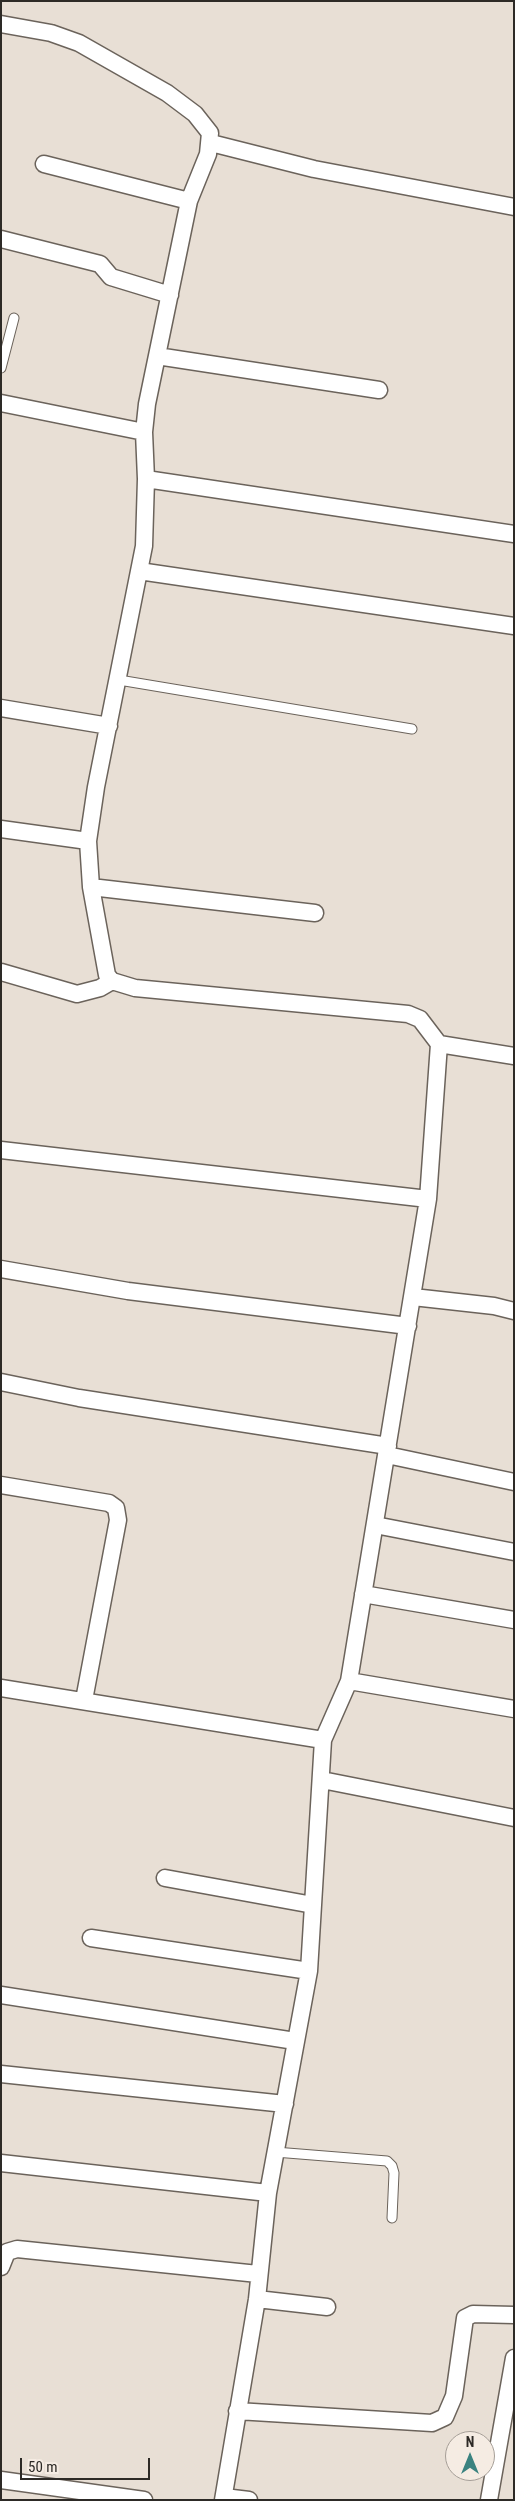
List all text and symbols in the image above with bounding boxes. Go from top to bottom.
north arrow [445,2431,495,2481]
text: N [466,2434,474,2450]
scale bar [22,2448,152,2480]
text: 50 m [28,2458,58,2476]

